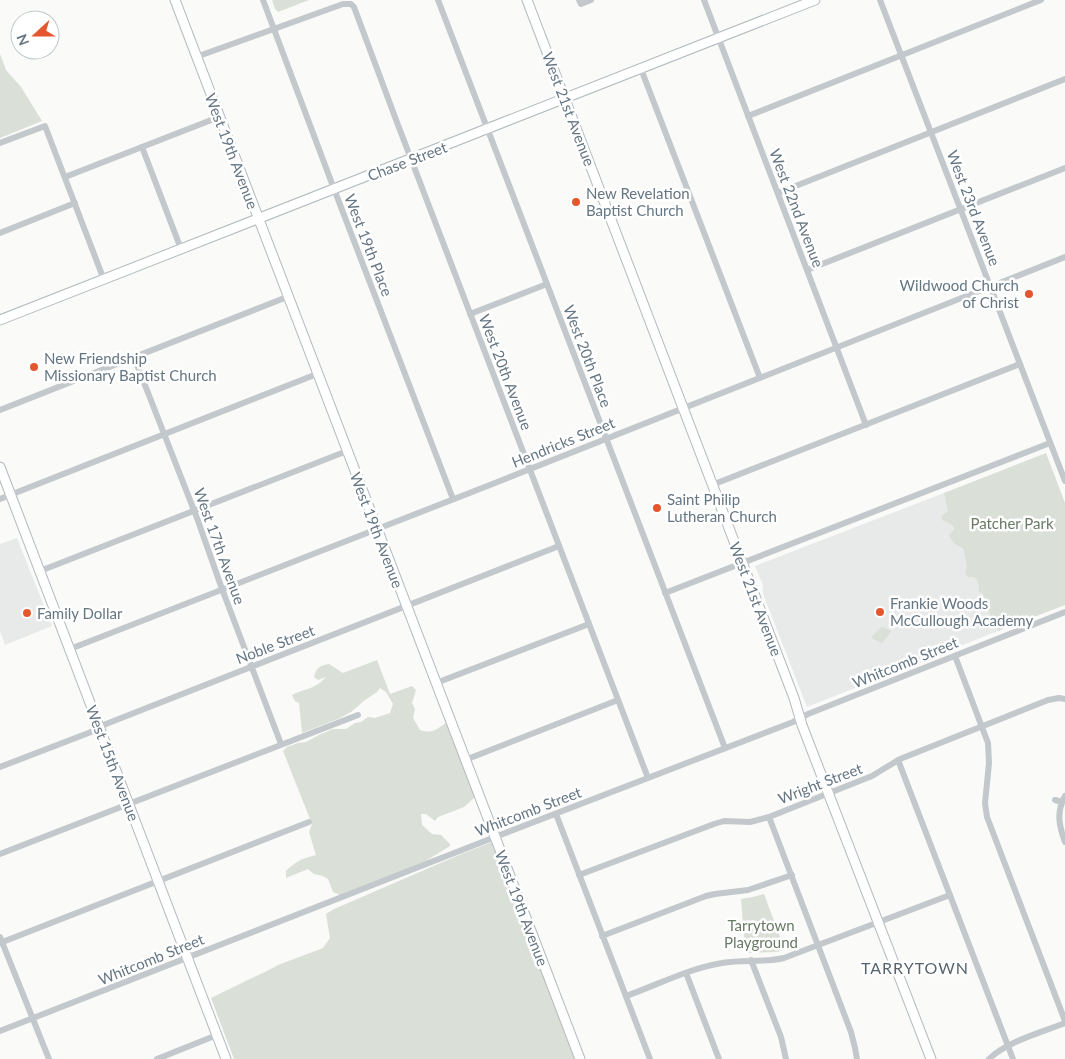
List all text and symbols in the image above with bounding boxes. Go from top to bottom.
north arrow [10,10,60,60]
text: N [13,32,32,48]
street label: West 21st Avenue [539,49,599,169]
street label: West 19th Avenue [202,91,262,211]
street label: Chase Street [365,137,450,184]
street label: West 22nd Avenue [766,146,828,270]
street label: West 23rd Avenue [944,148,1004,268]
place label: New Revelation Baptist Church [586,184,690,219]
street label: West 19th Place [341,191,397,299]
marker: New Revelation Baptist Church [570,196,582,208]
place label: Wildwood Church of Christ [900,276,1020,311]
marker: Wildwood Church of Christ [1023,288,1035,300]
street label: West 20th Place [560,302,616,410]
street label: West 20th Avenue [476,312,536,432]
place label: New Friendship Missionary Baptist Church [44,349,217,384]
marker: New Friendship Missionary Baptist Church [28,361,40,373]
street label: Hendricks Street [509,413,618,471]
street label: West 19th Avenue [347,470,407,590]
street label: West 17th Avenue [191,485,249,607]
place label: Saint Philip Lutheran Church [667,490,777,525]
marker: Saint Philip Lutheran Church [651,502,663,514]
park label: Patcher Park [970,514,1054,532]
street label: West 21st Avenue [726,539,786,659]
place label: Frankie Woods McCullough Academy [890,594,1033,629]
place label: Family Dollar [37,604,123,622]
marker: Frankie Woods McCullough Academy [874,606,886,618]
marker: Family Dollar [21,607,33,619]
street label: Noble Street [233,621,318,667]
street label: Whitcomb Street [850,632,961,691]
street label: West 15th Avenue [83,703,143,823]
street label: Wright Street [775,758,865,807]
street label: Whitcomb Street [472,782,584,840]
street label: West 19th Avenue [492,848,552,968]
park label: Tarrytown Playground [724,916,798,951]
street label: Whitcomb Street [96,929,207,988]
district label: TARRYTOWN [861,958,969,977]

